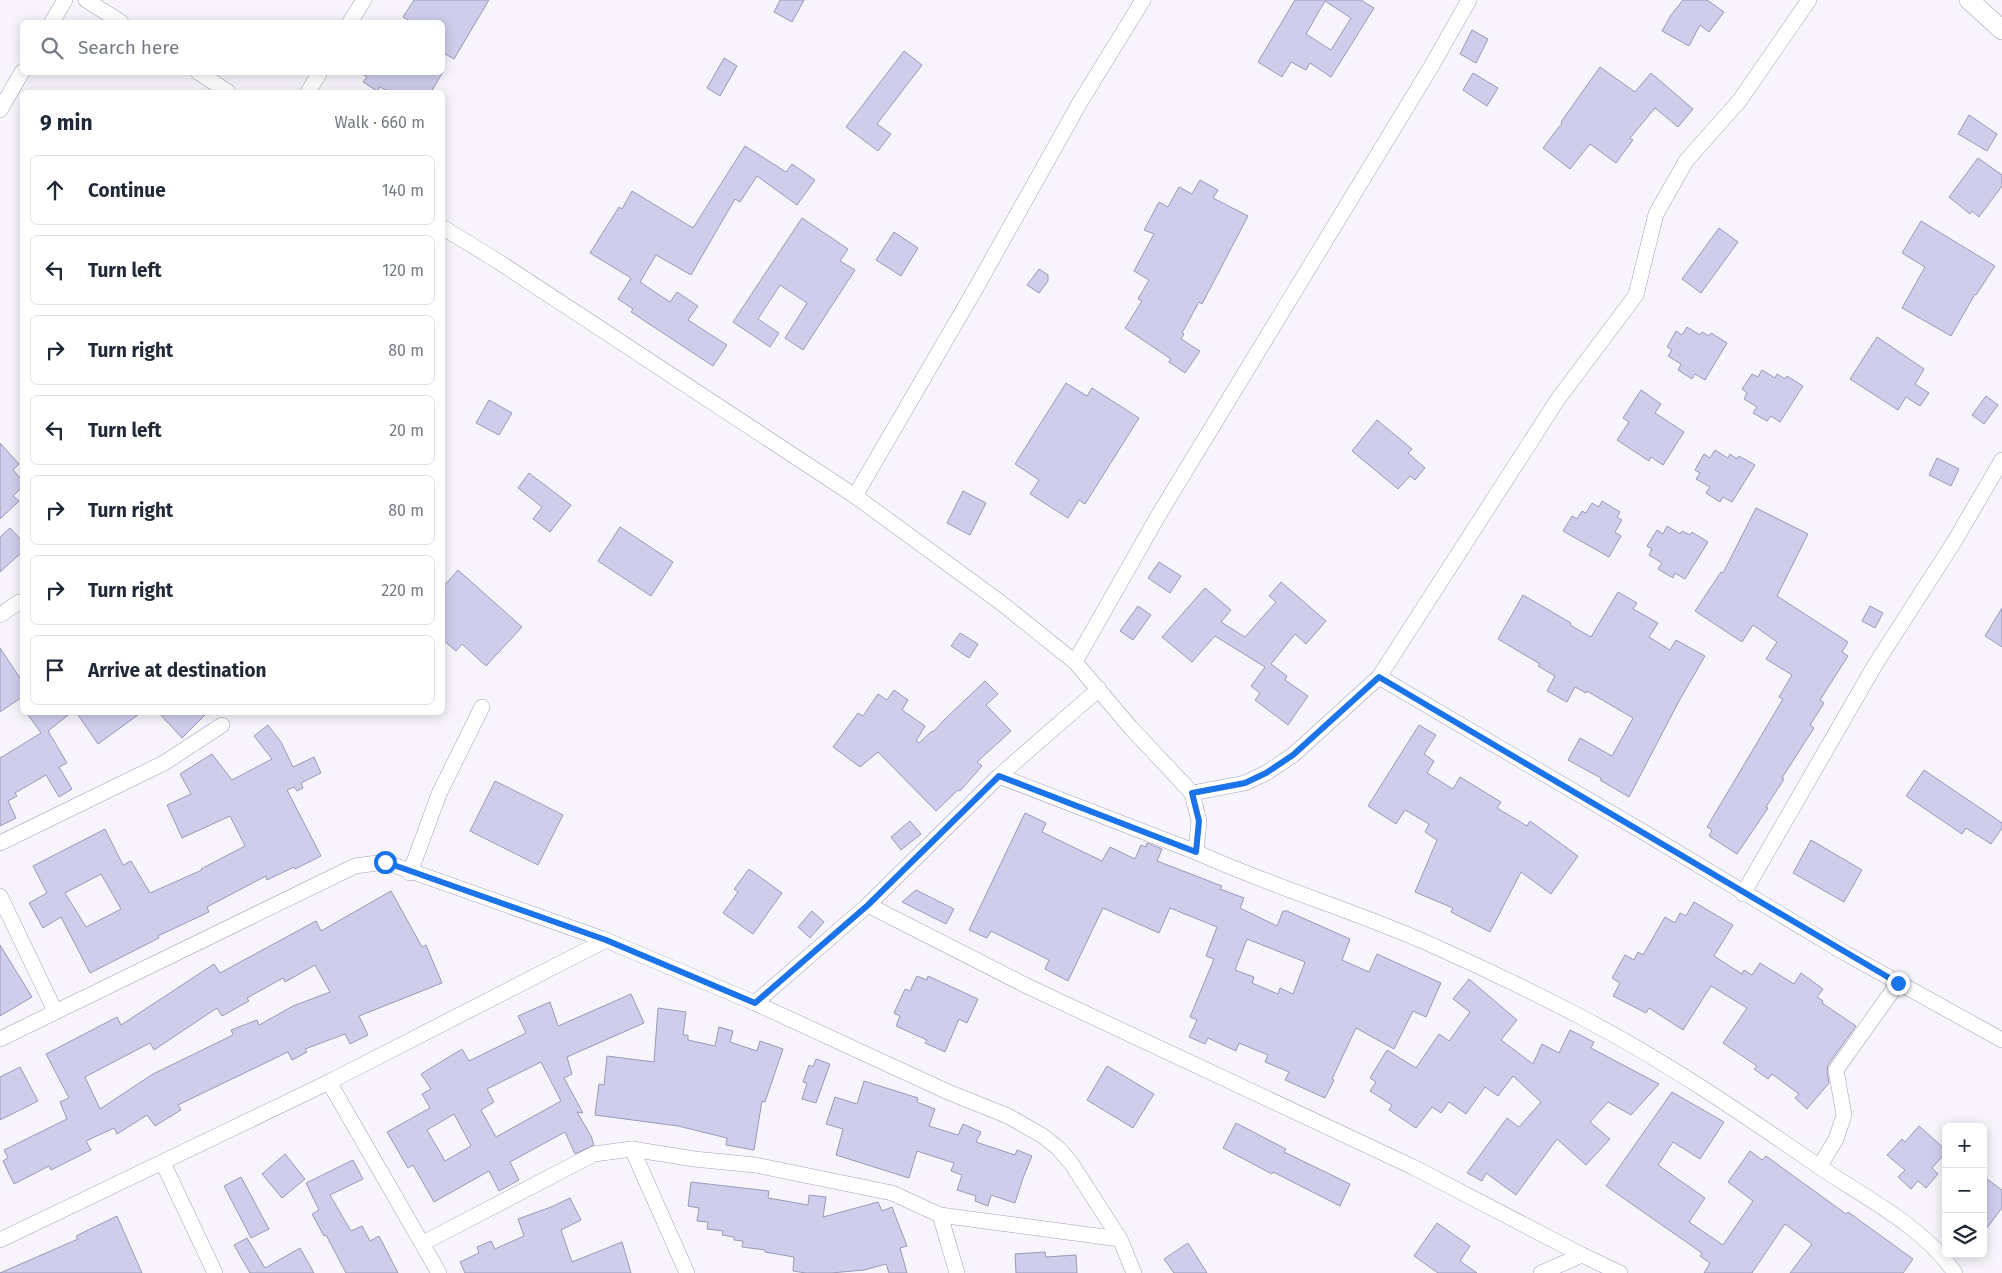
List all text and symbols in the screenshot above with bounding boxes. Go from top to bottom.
search box [20,20,445,75]
icon: search [38,34,66,62]
text: Search here [78,36,179,59]
text: 9 min [40,110,93,136]
text: Walk · 660 m [335,113,425,132]
icon: ahead [41,176,69,204]
text: Continue [88,179,166,202]
text: 140 m [382,181,424,200]
icon: left [41,256,69,284]
text: Turn left [88,259,162,282]
text: 120 m [382,261,424,280]
icon: right [41,336,69,364]
text: Turn right [88,339,173,362]
text: 80 m [388,341,424,360]
icon: left [41,416,69,444]
text: Turn left [88,419,162,442]
text: 20 m [389,421,424,440]
icon: right [41,496,69,524]
text: Turn right [88,499,173,522]
text: 80 m [388,501,424,520]
icon: right [41,576,69,604]
text: Turn right [88,579,173,602]
text: 220 m [381,581,424,600]
icon: arrive [41,656,69,684]
text: Arrive at destination [88,659,267,682]
route start [374,851,397,874]
route end [1887,972,1910,995]
map controls [1942,1123,1987,1258]
button: + [1942,1123,1987,1168]
button: − [1942,1168,1987,1213]
button: layers [1942,1213,1987,1258]

